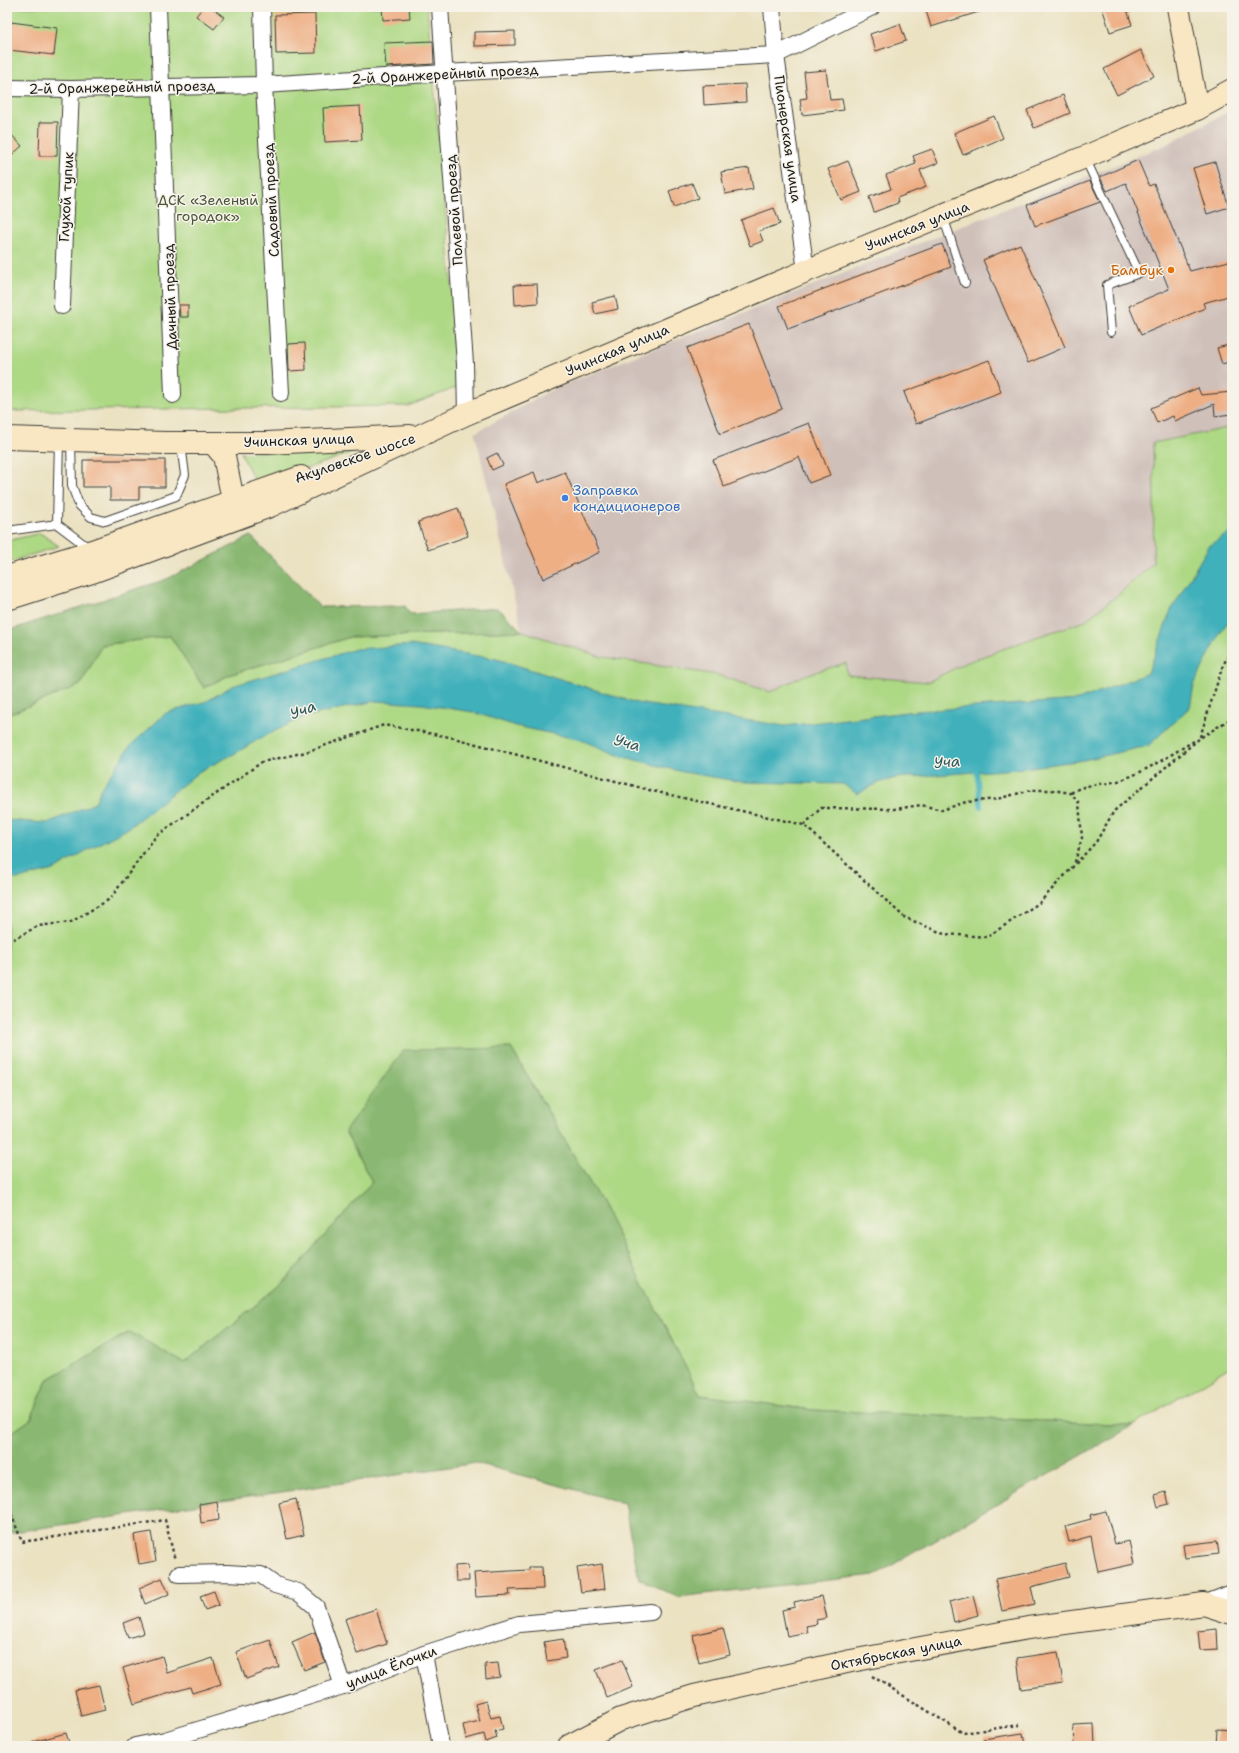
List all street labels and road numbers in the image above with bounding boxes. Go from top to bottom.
street label: 2-й Оранжерейный проезд [351,60,539,88]
street label: Пионерская улица [770,74,806,204]
street label: 2-й Оранжерейный проезд [28,76,216,98]
street label: Садовый проезд [259,142,283,257]
street label: Глухой тупик [55,151,77,243]
street label: Полевой проезд [441,154,467,266]
street label: Учинская улица [862,197,972,255]
street label: Дачный проезд [159,243,181,351]
street label: Учинская улица [563,320,672,380]
street label: Учинская улица [243,429,355,451]
street label: Акуловское шоссе [292,429,418,487]
street label: Октябрьская улица [829,1631,963,1675]
street label: улица Ёлочки [343,1641,439,1693]

